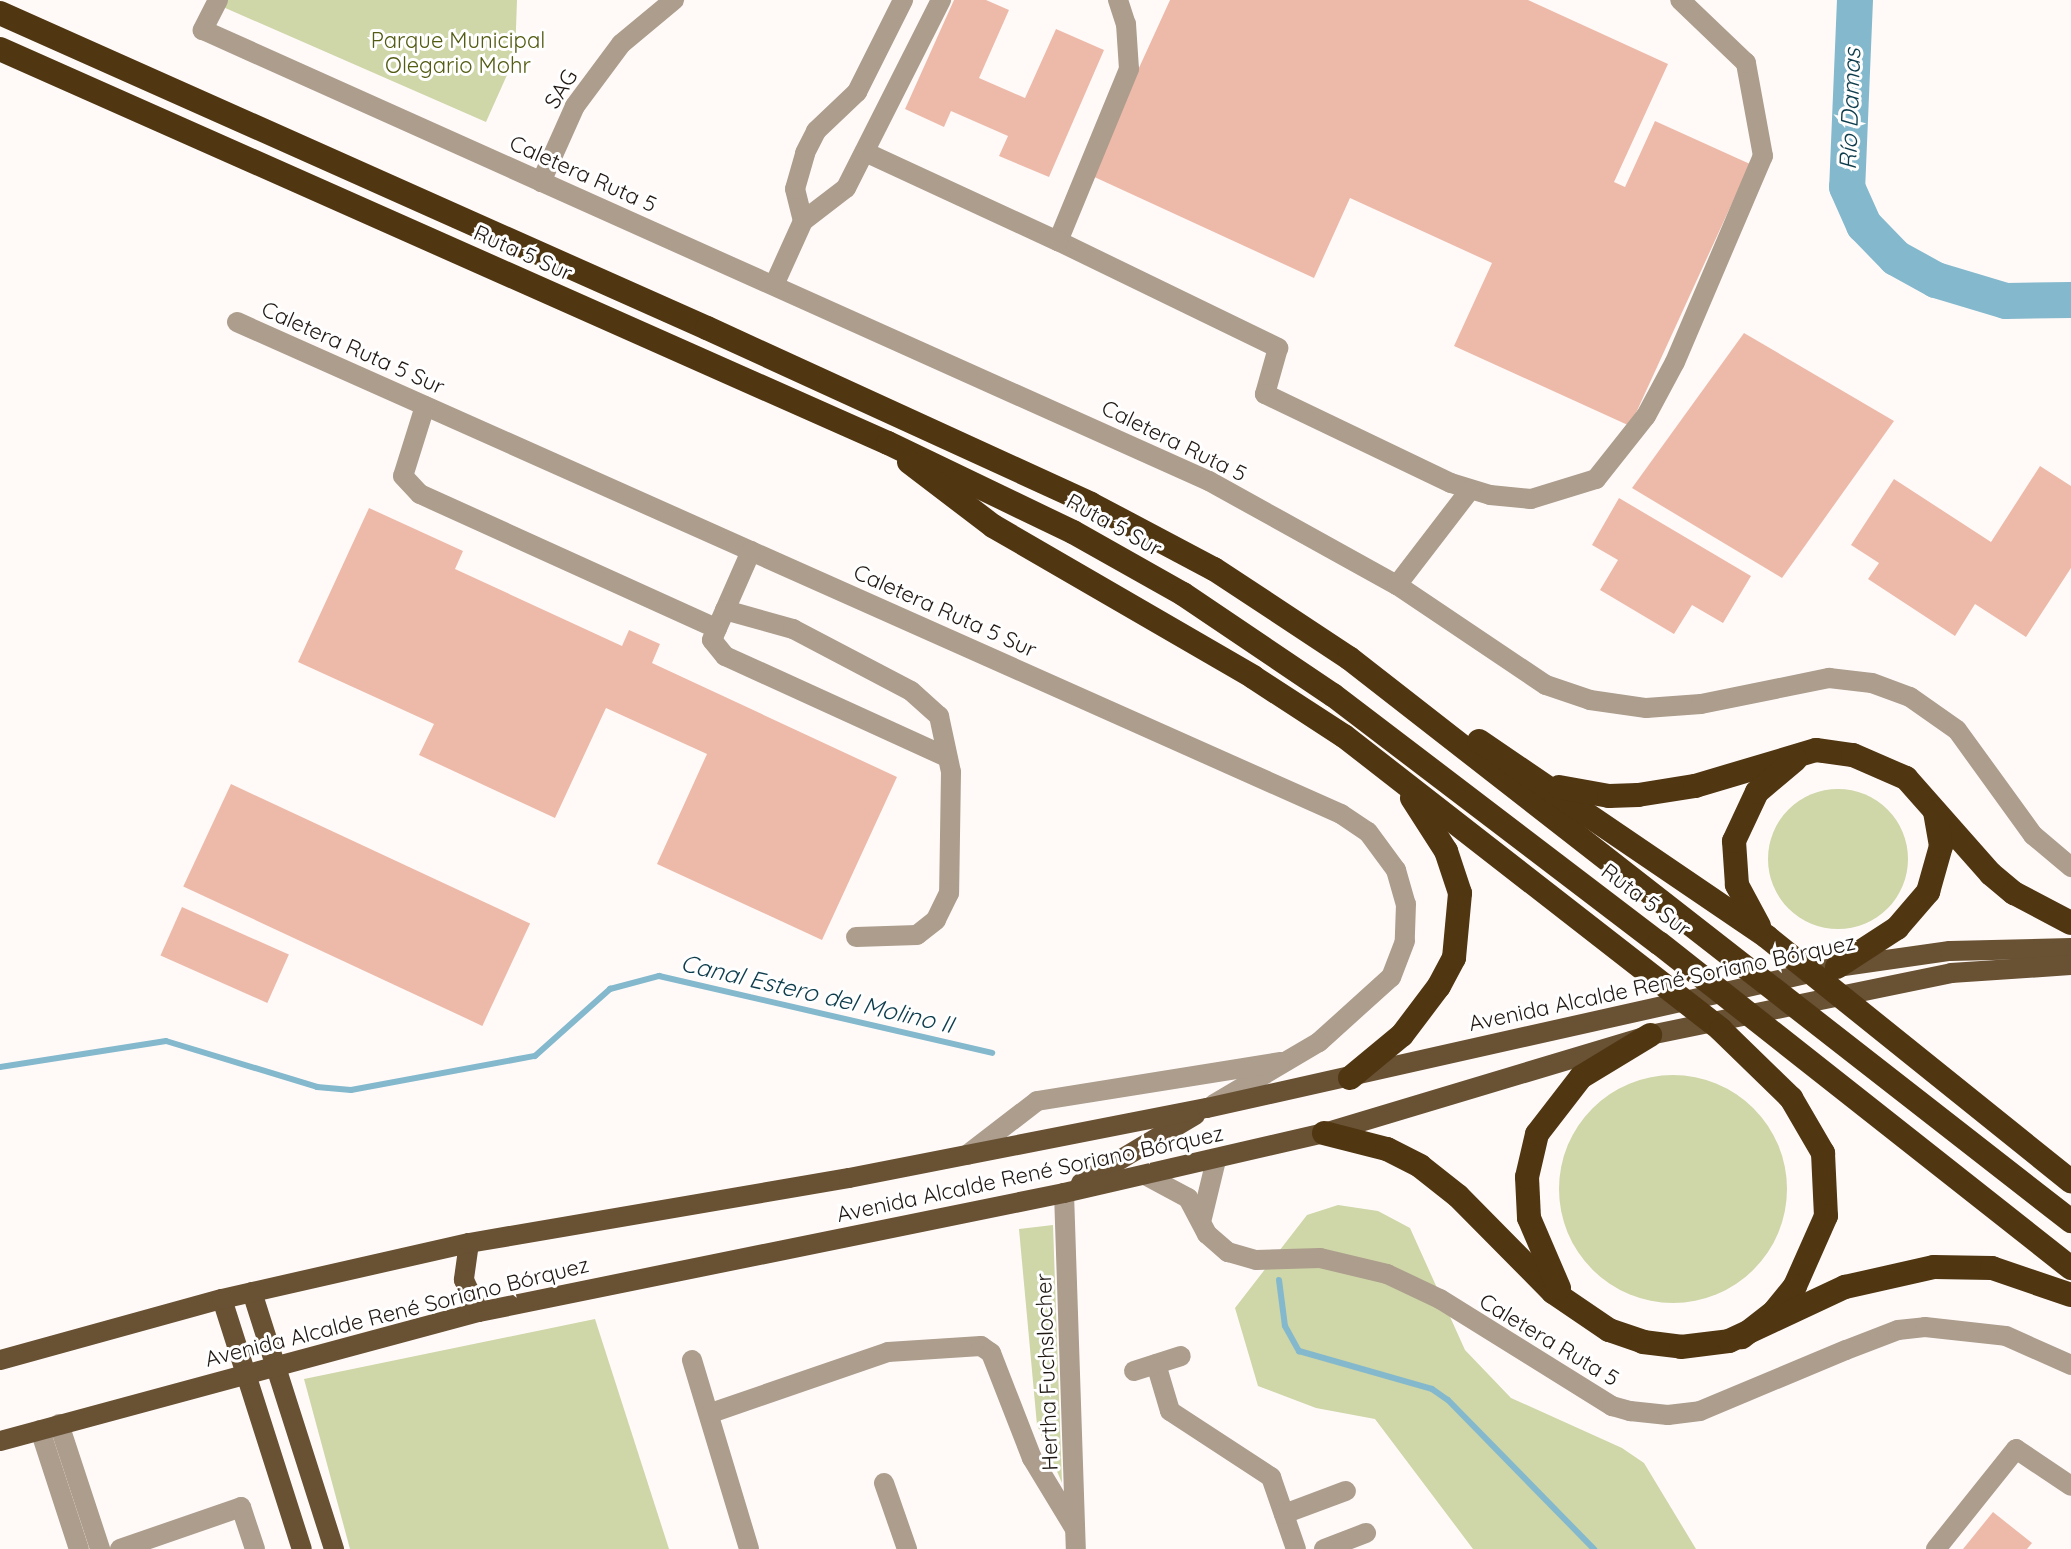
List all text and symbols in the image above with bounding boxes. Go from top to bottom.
park label: Parque Municipal Olegario Mohr [371,27,545,78]
water label: Río Damas [1833,48,1867,170]
street label: SAG [539,64,583,114]
street label: Caletera Ruta 5 [505,130,661,218]
street label: Ruta 5 Sur [470,220,576,286]
street label: Caletera Ruta 5 Sur [257,296,449,400]
street label: Caletera Ruta 5 [1097,394,1251,488]
street label: Ruta 5 Sur [1062,488,1166,562]
street label: Caletera Ruta 5 Sur [849,559,1041,663]
street label: Ruta 5 Sur [1596,858,1696,942]
street label: Avenida Alcalde René Soriano Bórquez [1466,929,1858,1037]
water label: Canal Estero del Molino II [678,949,956,1039]
street label: Avenida Alcalde René Soriano Bórquez [834,1120,1226,1228]
street label: Avenida Alcalde René Soriano Bórquez [202,1251,592,1373]
street label: Hertha Fuchslocher [1030,1273,1064,1471]
street label: Caletera Ruta 5 [1474,1288,1624,1392]

